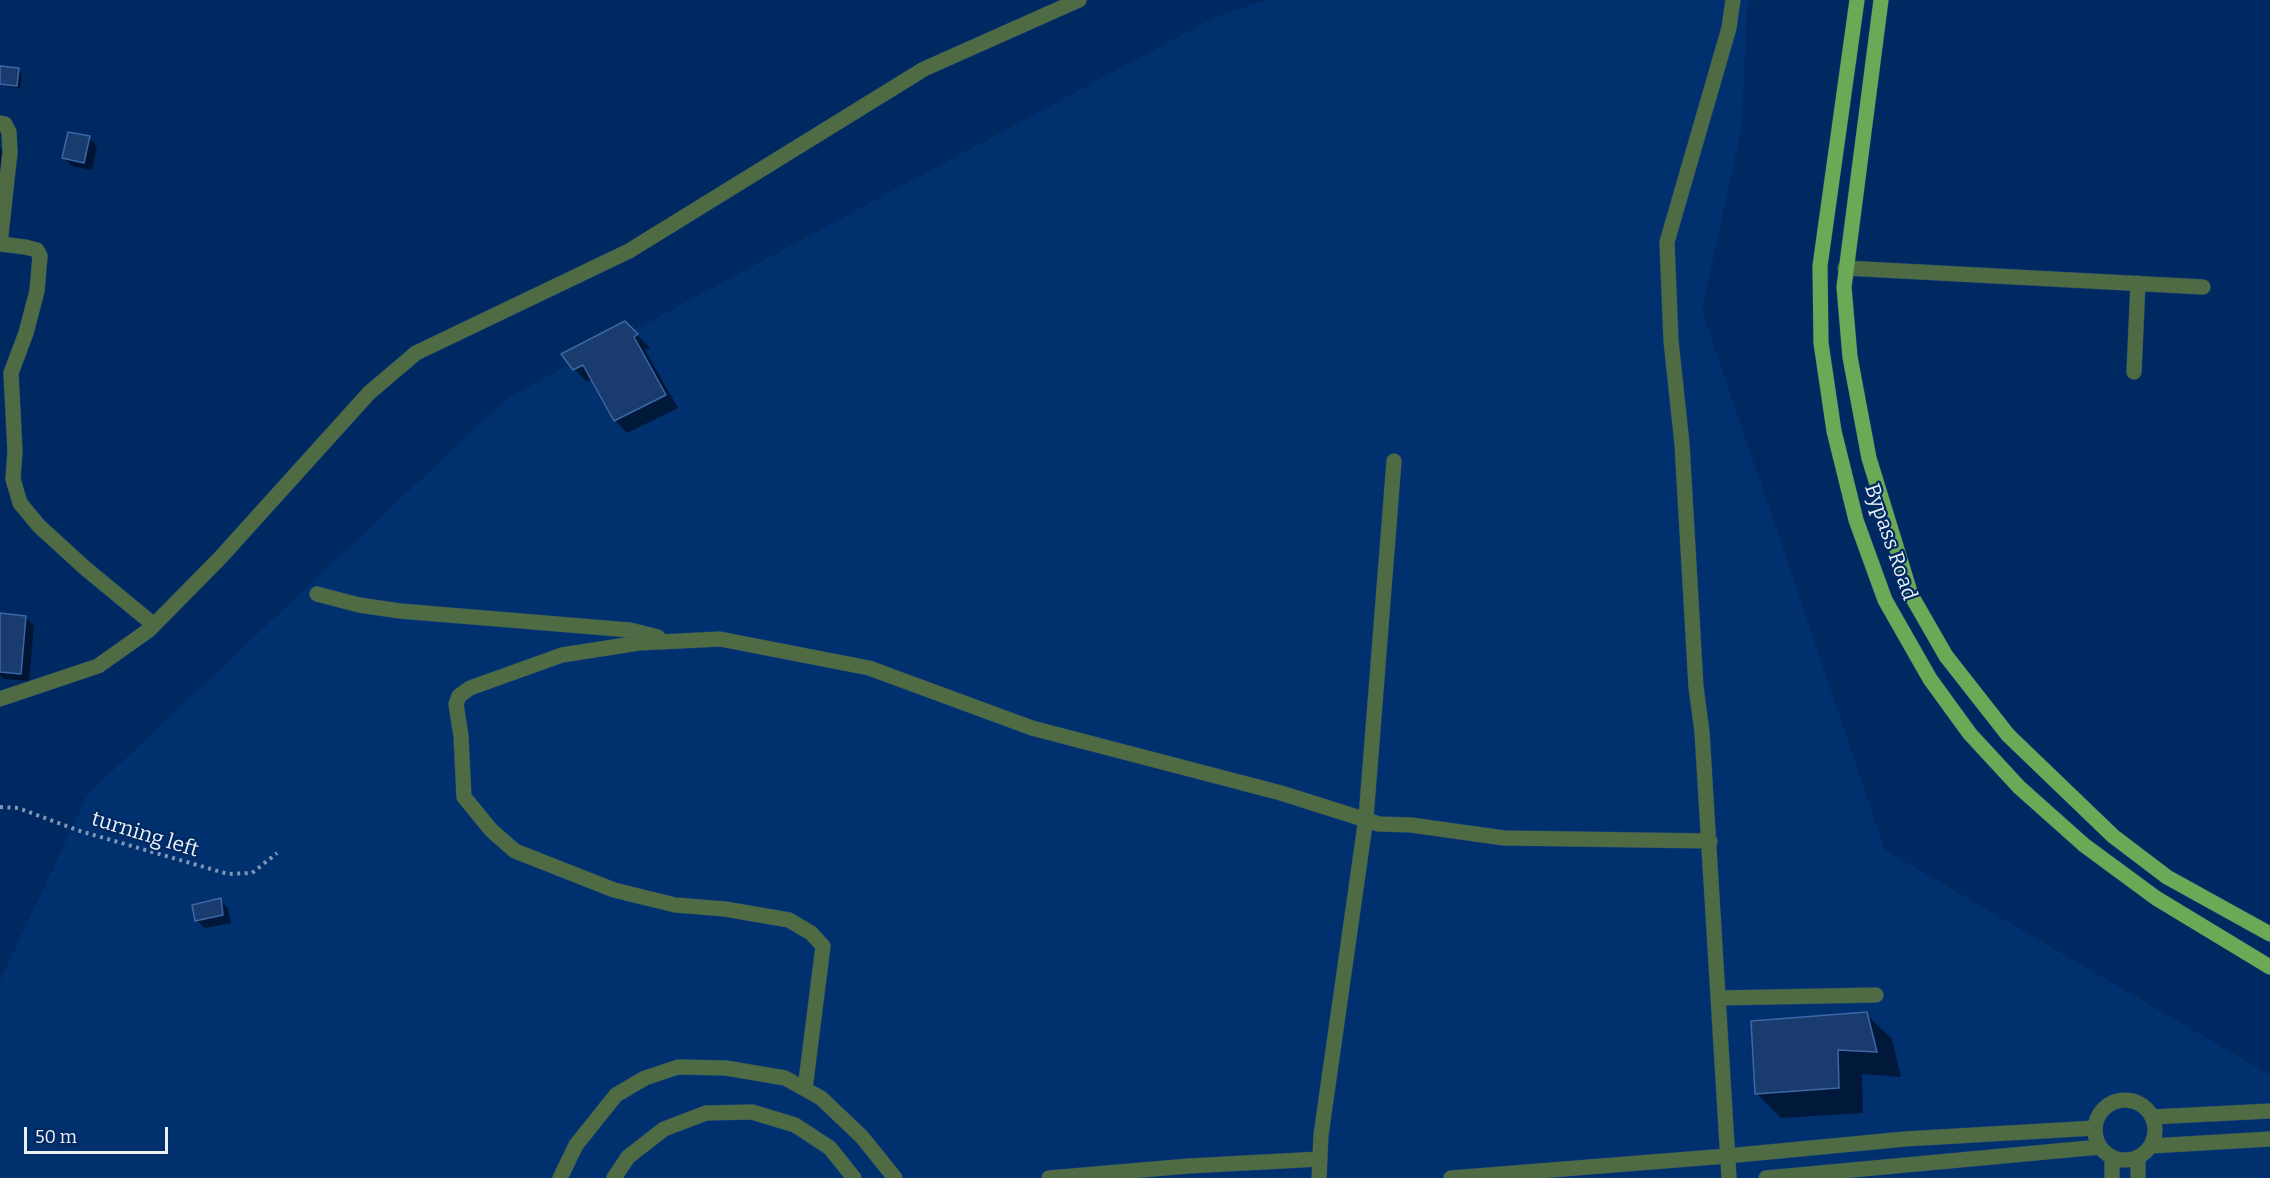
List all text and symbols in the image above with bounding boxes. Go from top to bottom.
street label: Bypass Road [1858,480,1922,604]
street label: turning left [88,807,202,863]
scale bar [27,1115,171,1153]
text: 50 m [35,1126,77,1148]

